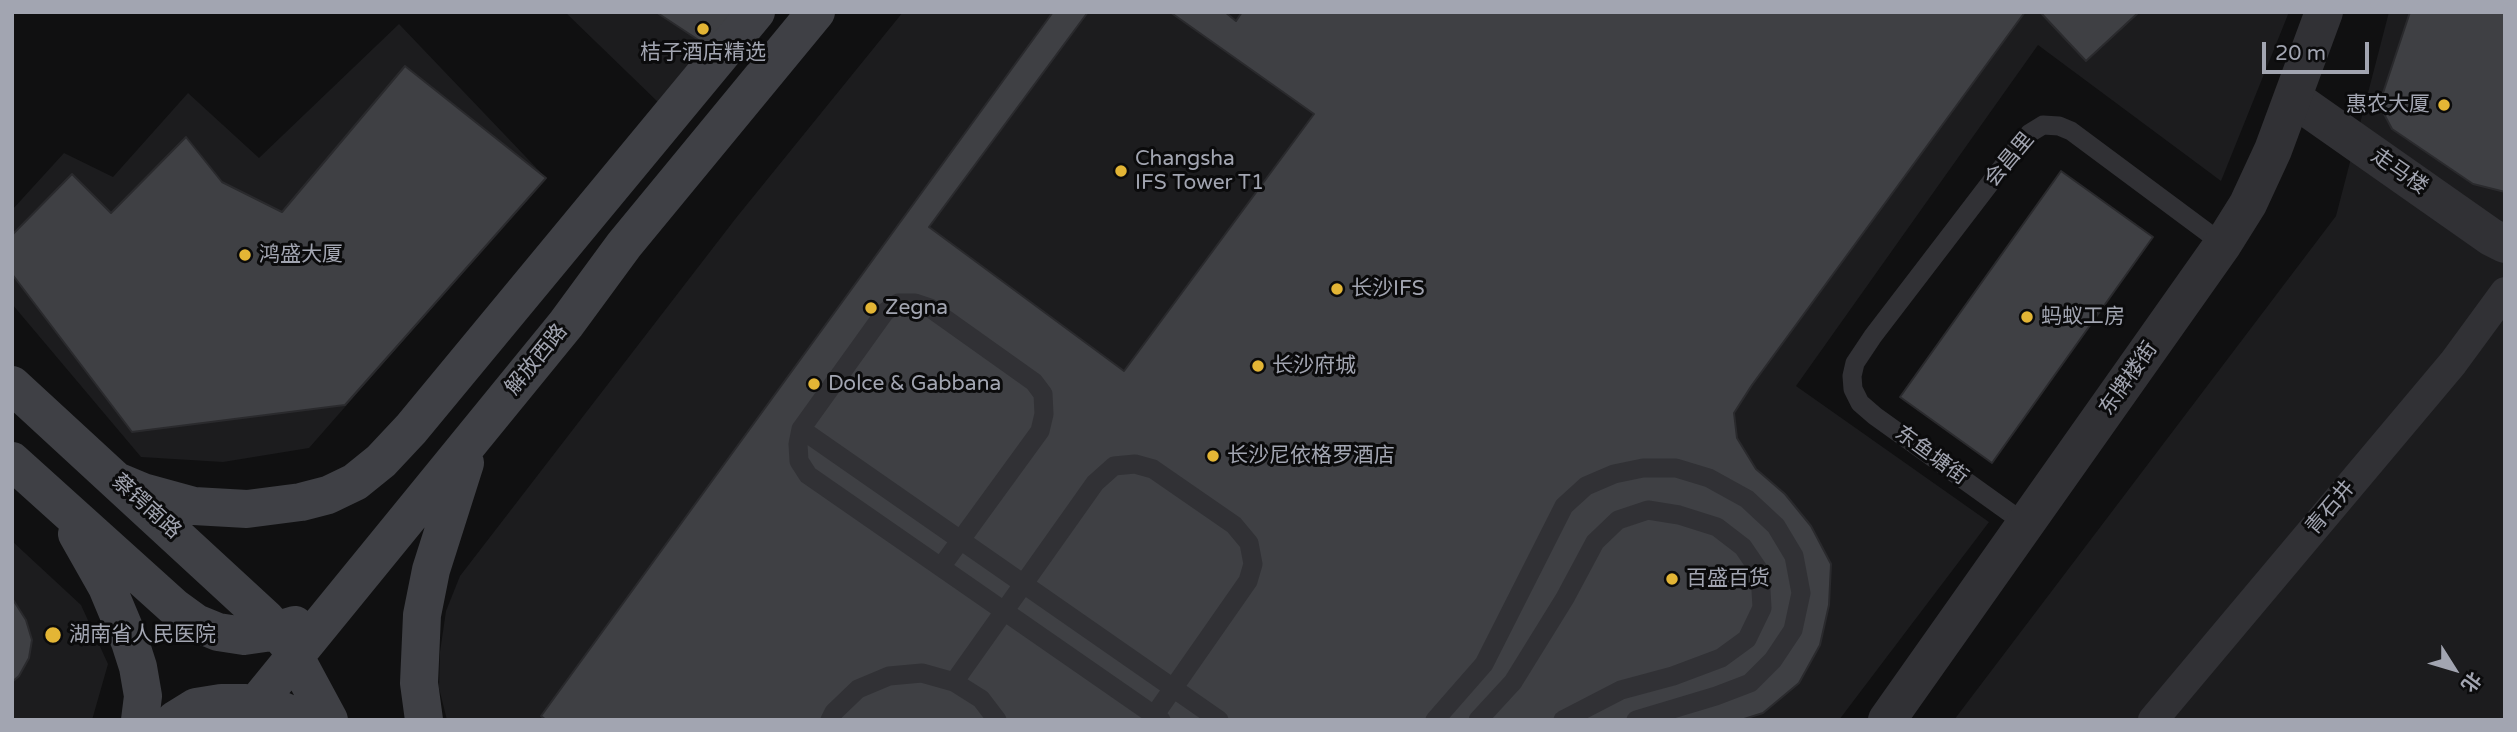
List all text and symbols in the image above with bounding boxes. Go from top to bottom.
marker: 桔子酒店精选 [695,21,711,37]
scale bar [2265,28,2372,72]
place label: 桔子酒店精选 [640,40,766,66]
text: 20 m [2275,41,2326,66]
place label: 惠农大厦 [2346,92,2430,118]
marker: 惠农大厦 [2436,97,2452,113]
street label: 会昌里 [1980,128,2040,192]
street label: 走马楼 [2366,144,2432,200]
place label: Changsha IFS Tower T1 [1135,146,1264,196]
marker: Changsha IFS Tower T1 [1113,163,1129,179]
place label: 鸿盛大厦 [259,242,343,268]
marker: 鸿盛大厦 [237,247,253,263]
place label: 长沙IFS [1351,276,1425,302]
marker: 长沙IFS [1329,281,1345,297]
place label: Zegna [885,295,948,321]
marker: Zegna [863,300,879,316]
place label: 蚂蚁工房 [2041,304,2125,330]
marker: 蚂蚁工房 [2019,309,2035,325]
street label: 解放西路 [501,319,573,401]
street label: 东牌楼街 [2095,337,2163,421]
place label: 长沙府城 [1272,353,1356,379]
marker: 长沙府城 [1250,358,1266,374]
place label: Dolce & Gabbana [828,371,1001,397]
marker: Dolce & Gabbana [806,376,822,392]
street label: 东鱼塘街 [1890,421,1972,491]
place label: 长沙尼依格罗酒店 [1227,443,1395,469]
marker: 长沙尼依格罗酒店 [1205,448,1221,464]
street label: 蔡锷南路 [106,470,186,544]
street label: 青石井 [2301,476,2361,540]
place label: 百盛百货 [1686,566,1770,592]
marker: 百盛百货 [1664,571,1680,587]
place label: 湖南省人民医院 [69,622,216,648]
marker: 湖南省人民医院 [43,625,63,645]
north arrow [2419,634,2489,704]
text: 北 [2456,667,2485,696]

